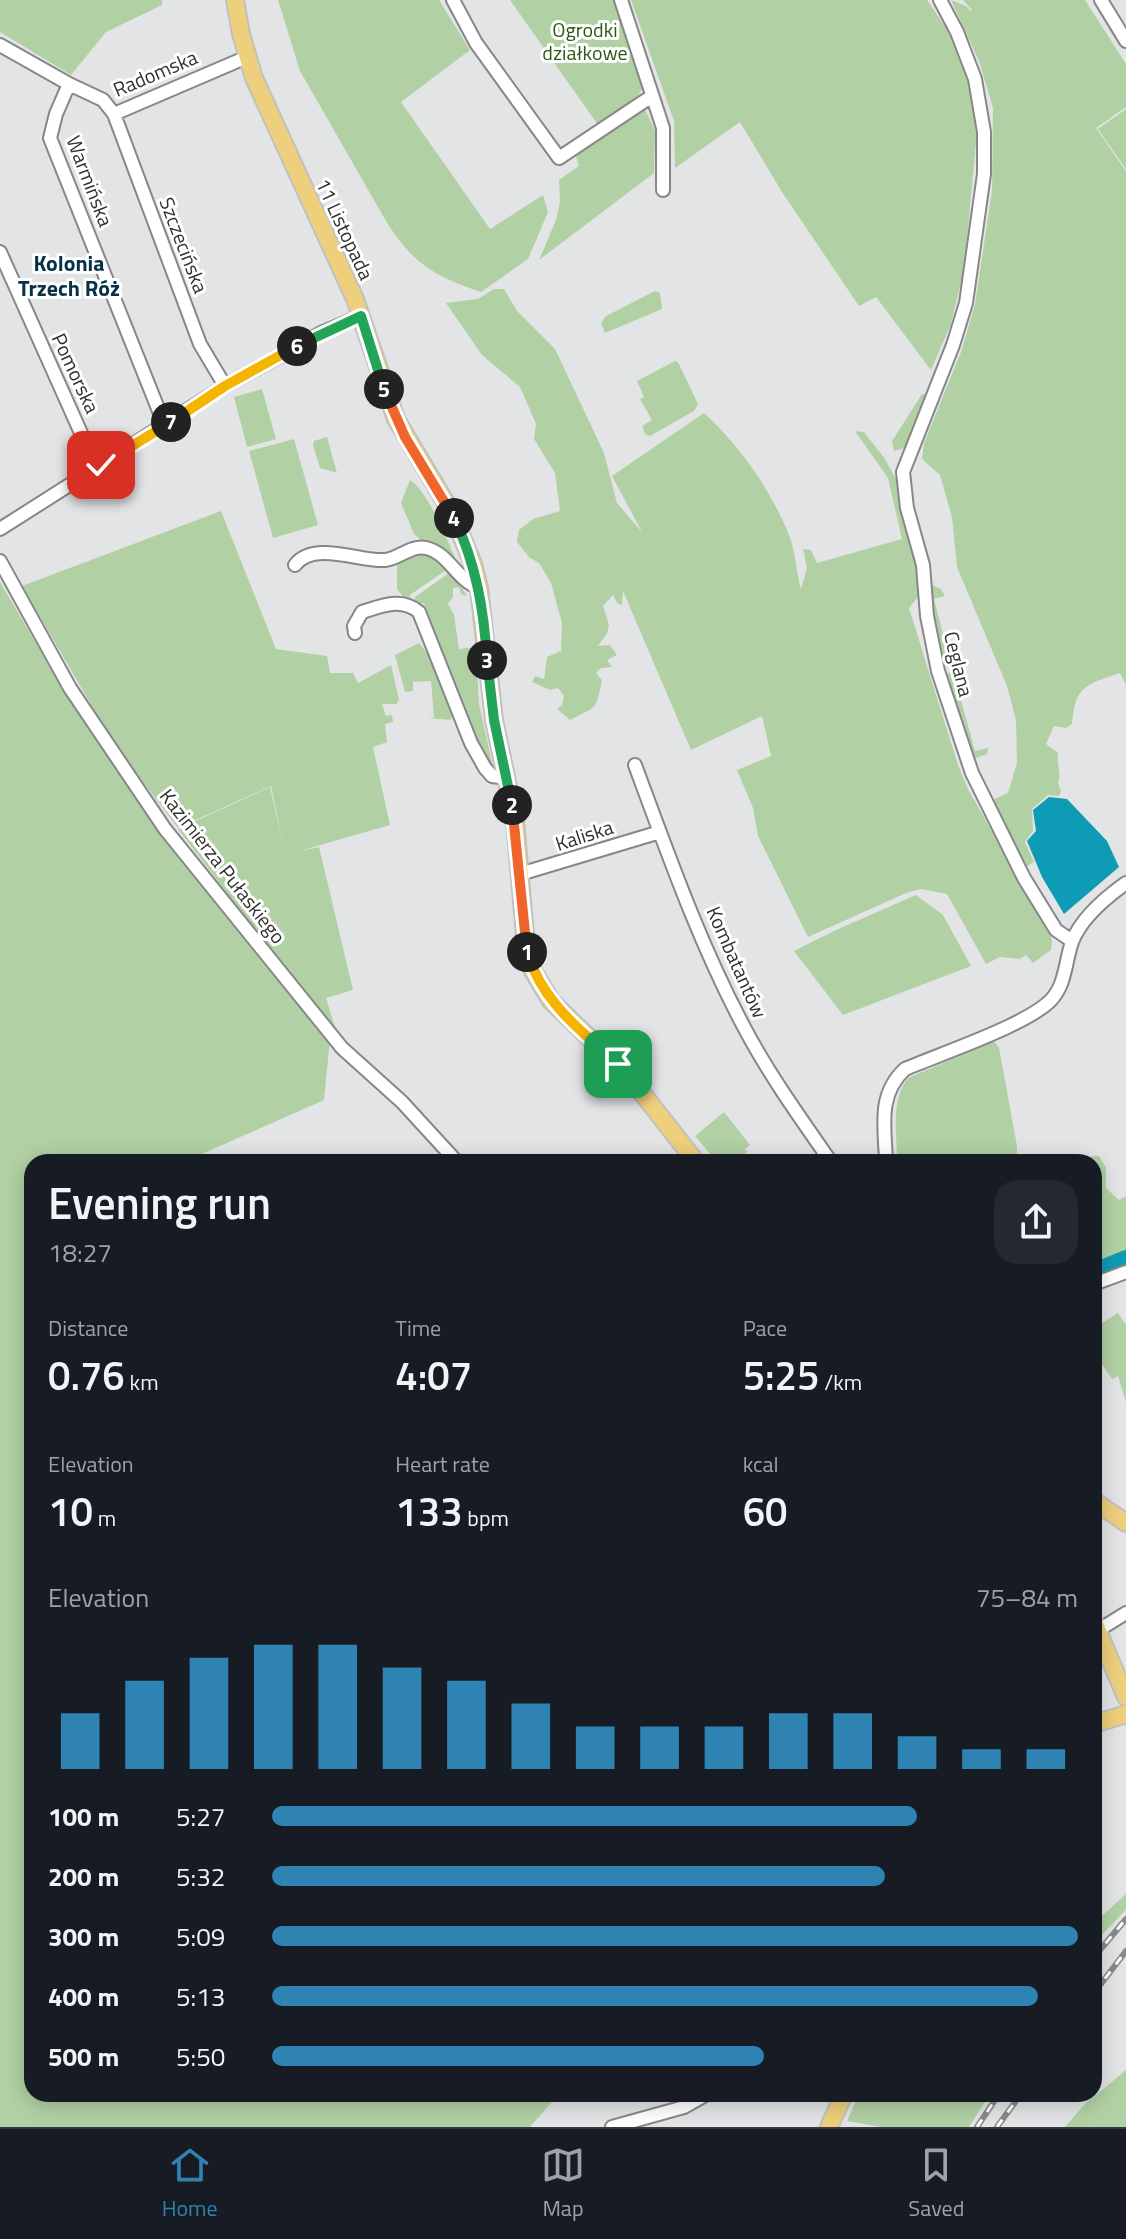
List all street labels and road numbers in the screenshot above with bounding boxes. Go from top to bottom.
street label: Radomska [108,41,202,105]
street label: Warmińska [58,131,122,231]
street label: 11 Listopada [308,173,382,285]
street label: Szczecińska [152,193,216,297]
street label: Pomorska [44,328,108,418]
street label: Ceglana [936,628,982,700]
street label: Kazimierza Pułaskiego [152,782,294,950]
street label: Kaliska [551,811,617,859]
street label: Kombatantów [699,901,775,1023]

